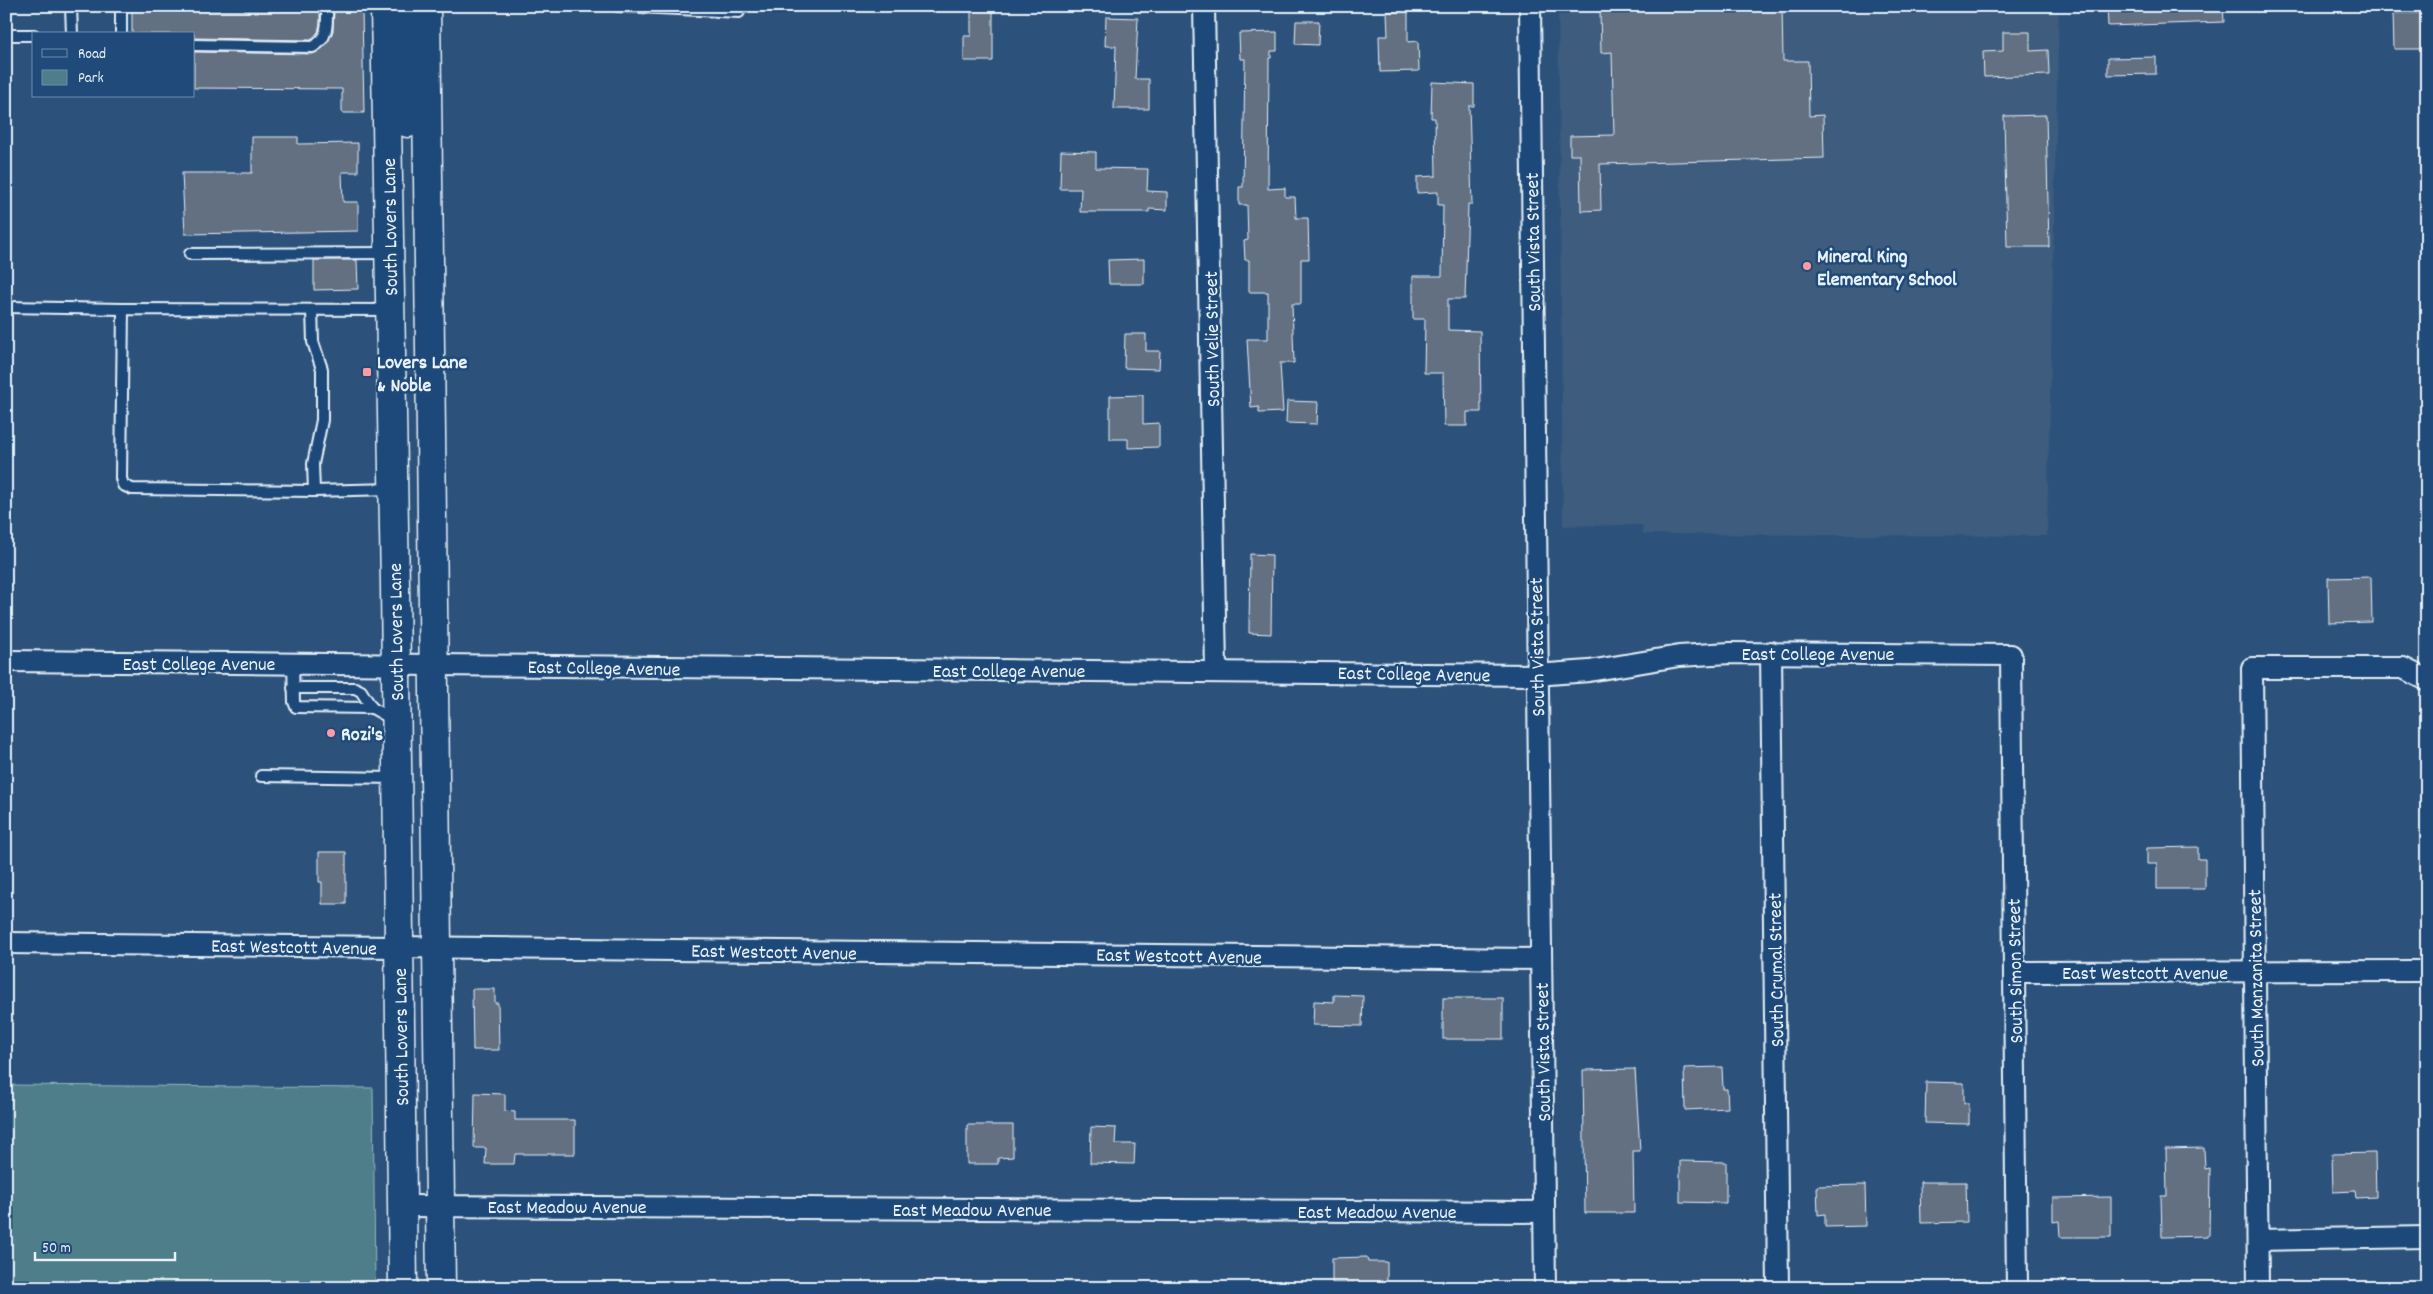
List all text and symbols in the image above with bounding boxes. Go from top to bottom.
legend [32,32,195,98]
text: Road [78,44,106,66]
text: Park [78,68,104,90]
street label: South Lovers Lane [377,158,407,296]
street label: South Vista Street [1520,172,1550,312]
place label: Mineral King Elementary School [1817,244,1957,295]
marker: Mineral King Elementary School [1801,260,1813,272]
street label: South Velie Street [1199,271,1229,407]
place label: Lovers Lane & Noble [377,350,467,401]
marker: Lovers Lane & Noble [361,366,373,378]
street label: South Lovers Lane [383,563,413,701]
street label: South Vista Street [1524,577,1554,717]
street label: East College Avenue [1742,642,1895,670]
street label: East College Avenue [123,652,276,680]
street label: East College Avenue [527,655,681,685]
street label: East College Avenue [933,659,1086,687]
street label: East College Avenue [1337,661,1491,691]
place label: Rozi's [341,722,383,750]
marker: Rozi's [325,727,337,739]
street label: South Manzanita Street [2242,889,2274,1067]
street label: South Crumal Street [1763,892,1793,1047]
street label: South Simon Street [2002,898,2032,1044]
street label: East Westcott Avenue [211,934,377,964]
street label: East Westcott Avenue [691,939,857,969]
street label: East Westcott Avenue [1096,943,1262,973]
street label: East Westcott Avenue [2062,961,2228,989]
street label: South Lovers Lane [388,968,418,1106]
street label: South Vista Street [1530,982,1560,1122]
street label: East Meadow Avenue [487,1195,647,1223]
street label: East Meadow Avenue [892,1198,1052,1226]
street label: East Meadow Avenue [1297,1200,1457,1228]
scale bar [35,1229,175,1261]
text: 50 m [42,1238,71,1260]

